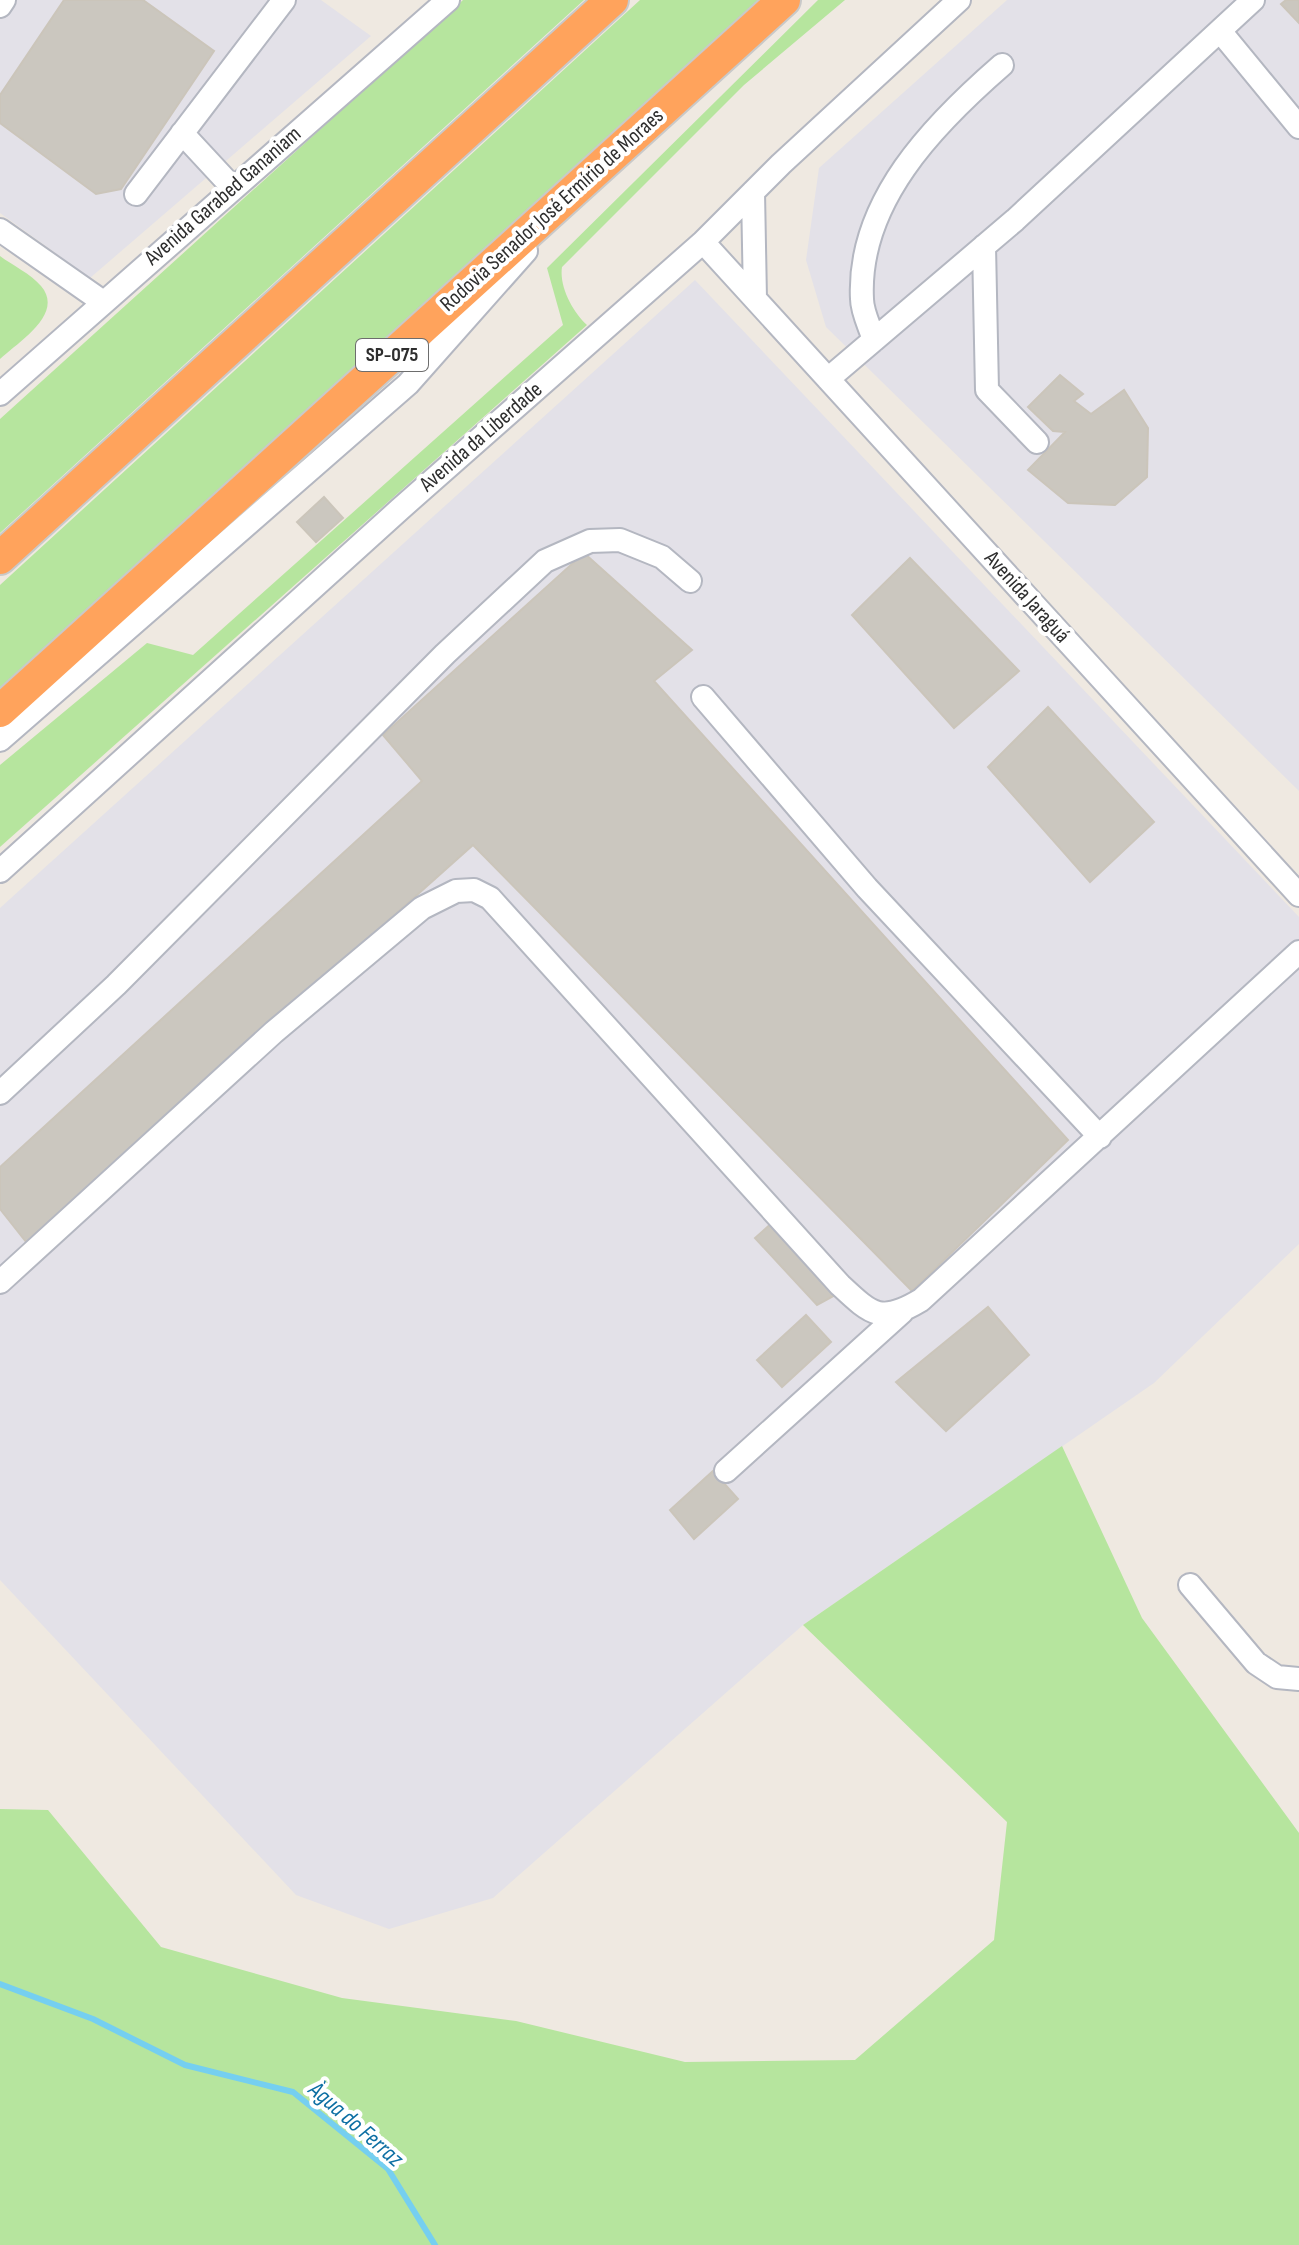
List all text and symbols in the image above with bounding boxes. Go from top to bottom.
street label: Rodovia Senador José Ermírio de Moraes [435,102,669,318]
street label: Avenida Garabed Gananiam [138,121,307,272]
road number: SP-075 [356,339,428,371]
street label: Avenida da Liberdade [413,376,548,498]
street label: Avenida Jaraguá [978,545,1075,649]
water label: Àgua do Ferraz [302,2074,410,2174]

